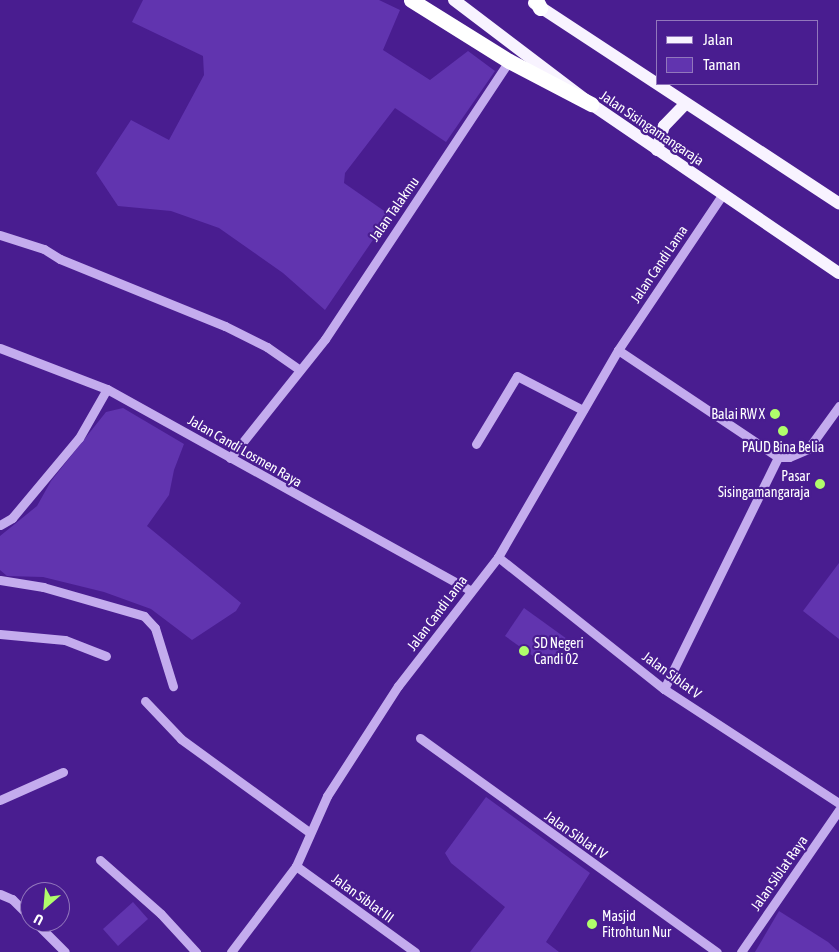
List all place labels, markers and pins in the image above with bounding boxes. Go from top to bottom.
place label: Balai RW X [711,406,765,422]
marker: Balai RW X [769,408,781,420]
marker: PAUD Bina Belia [777,425,789,437]
place label: PAUD Bina Belia [742,439,824,455]
place label: Pasar Sisingamangaraja [718,468,810,501]
marker: Pasar Sisingamangaraja [814,478,826,490]
place label: SD Negeri Candi 02 [534,635,584,668]
marker: SD Negeri Candi 02 [518,645,530,657]
place label: Masjid Fitrohtun Nur [602,908,671,940]
marker: Masjid Fitrohtun Nur [586,918,598,930]

